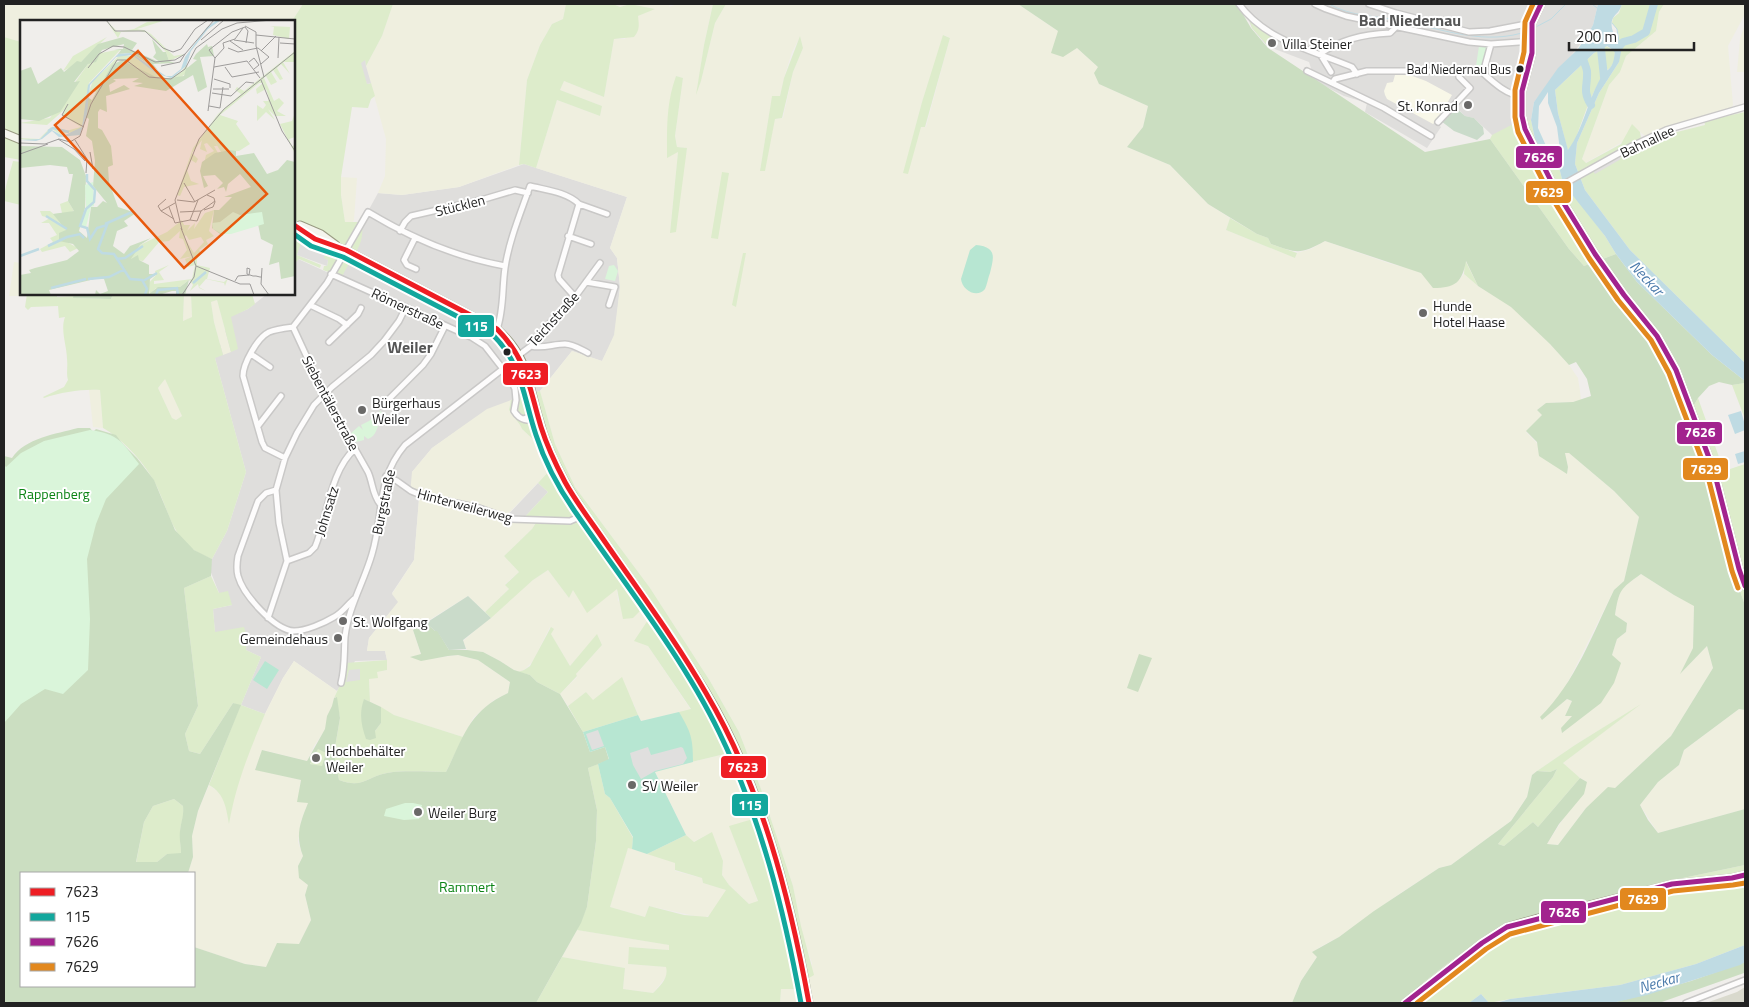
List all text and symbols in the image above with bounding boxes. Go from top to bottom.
district label: Bad Niedernau [1359,8,1461,32]
inset map [20,20,295,295]
scale bar [1569,20,1694,52]
text: 200 m [1576,25,1617,48]
place label: Villa Steiner [1282,33,1352,54]
marker: Villa Steiner [1266,37,1278,49]
place label: Bad Niedernau Bus [1406,59,1511,79]
marker: Bad Niedernau Bus [1515,64,1525,74]
place label: St. Konrad [1398,95,1458,116]
marker: St. Konrad [1462,99,1474,111]
street label: Bahnallee [1616,119,1678,163]
line badge: 7626 [1515,145,1563,169]
text: 7626 [1523,146,1555,167]
line badge: 7629 [1525,180,1572,204]
text: 7629 [1532,181,1564,202]
street label: Stücklen [433,189,487,221]
water label: Neckar [1625,255,1671,303]
street label: Römerstraße [368,282,448,334]
street label: Teichstraße [522,287,584,351]
place label: Hunde Hotel Haase [1433,295,1505,332]
marker: Hunde Hotel Haase [1417,307,1429,319]
line badge: 115 [457,314,495,338]
text: 115 [464,315,488,336]
district label: Weiler [387,335,433,359]
unlabelled marker [502,347,512,357]
street label: Siebentälerstraße [297,352,365,454]
line badge: 7623 [502,362,549,386]
text: 7623 [510,363,542,384]
place label: Bürgerhaus Weiler [372,392,440,429]
marker: Bürgerhaus Weiler [356,404,368,416]
line badge: 7626 [1676,421,1723,445]
text: 7626 [1684,421,1716,442]
line badge: 7629 [1682,457,1729,481]
text: 7629 [1690,458,1722,479]
street label: Burgstraße [366,467,400,537]
street label: Hinterweilerweg [415,482,515,528]
park label: Rappenberg [18,483,90,504]
street label: Johnsatz [308,483,344,539]
place label: St. Wolfgang [353,611,428,632]
marker: St. Wolfgang [337,615,349,627]
place label: Gemeindehaus [240,628,328,649]
marker: Gemeindehaus [332,632,344,644]
place label: Hochbehälter Weiler [326,740,406,777]
marker: Hochbehälter Weiler [310,752,322,764]
line badge: 7623 [720,755,767,779]
text: 7623 [727,756,759,777]
place label: SV Weiler [642,775,698,796]
marker: SV Weiler [626,779,638,791]
line badge: 115 [731,793,769,817]
text: 115 [738,794,762,815]
place label: Weiler Burg [428,802,497,823]
marker: Weiler Burg [412,806,424,818]
legend [20,872,195,987]
park label: Rammert [439,876,495,897]
text: 7623 [65,880,99,903]
line badge: 7629 [1619,887,1667,911]
text: 7629 [1627,888,1659,909]
line badge: 7626 [1540,900,1587,924]
text: 7626 [1548,901,1580,922]
text: 115 [65,905,90,928]
text: 7626 [65,930,99,953]
text: 7629 [65,955,99,978]
water label: Neckar [1636,965,1684,999]

